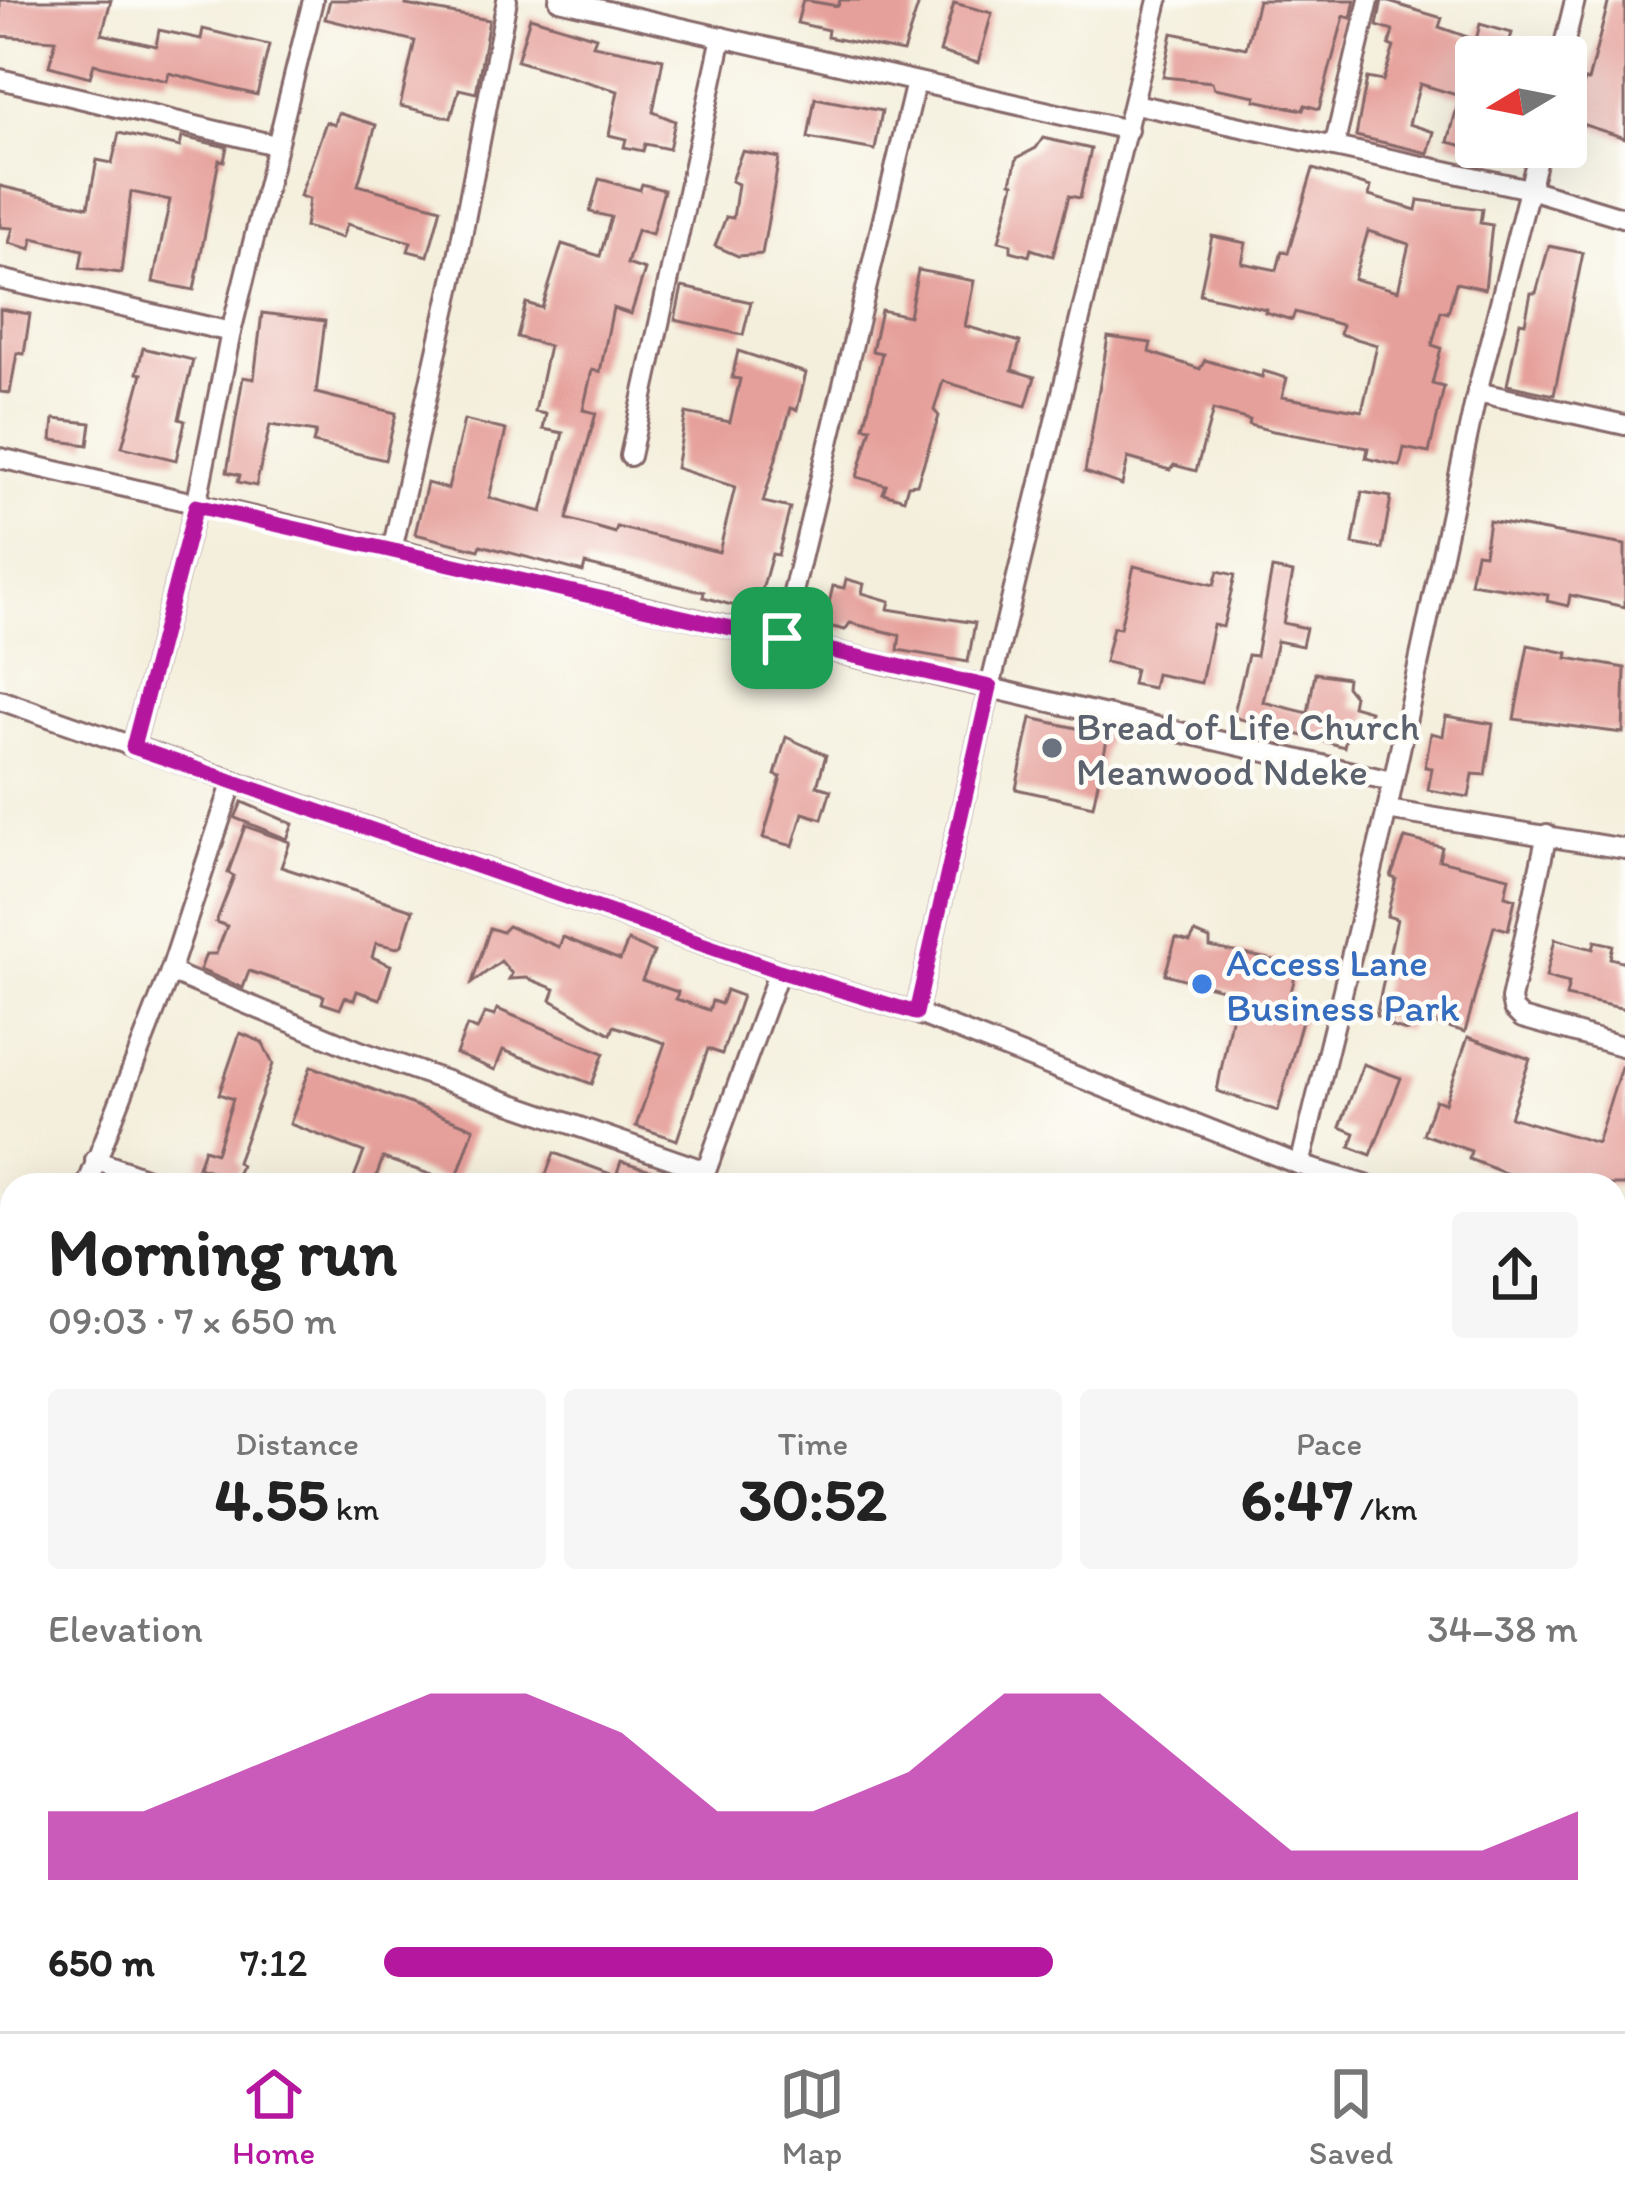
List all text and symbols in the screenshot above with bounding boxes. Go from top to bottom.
north arrow [1455,36,1587,168]
map controls [1455,36,1587,168]
pin [731,587,833,689]
icon: arrive [749,605,815,671]
place label: Bread of Life Church Meanwood Ndeke [1076,703,1420,795]
marker: Bread of Life Church Meanwood Ndeke [1039,735,1065,761]
place label: Access Lane Business Park [1226,939,1460,1031]
marker: Access Lane Business Park [1189,971,1215,997]
text: Morning run [48,1212,397,1292]
button: share [1452,1212,1578,1338]
text: 09:03 · 7 × 650 m [48,1297,337,1344]
text: Distance [235,1424,359,1463]
text: Time [778,1424,848,1463]
text: Pace [1296,1424,1362,1463]
text: 4.55 [215,1463,328,1535]
text: 30:52 [739,1463,887,1535]
text: 6:47 [1240,1463,1353,1535]
text: km [328,1489,379,1528]
text: /km [1353,1489,1418,1528]
text: Elevation [48,1605,203,1652]
text: 34–38 m [1427,1605,1578,1652]
text: 650 m [48,1939,155,1986]
text: 7:12 [240,1939,308,1986]
tab: Home [232,2061,315,2172]
tab: Map [779,2061,845,2172]
tab: Saved [1309,2061,1393,2172]

